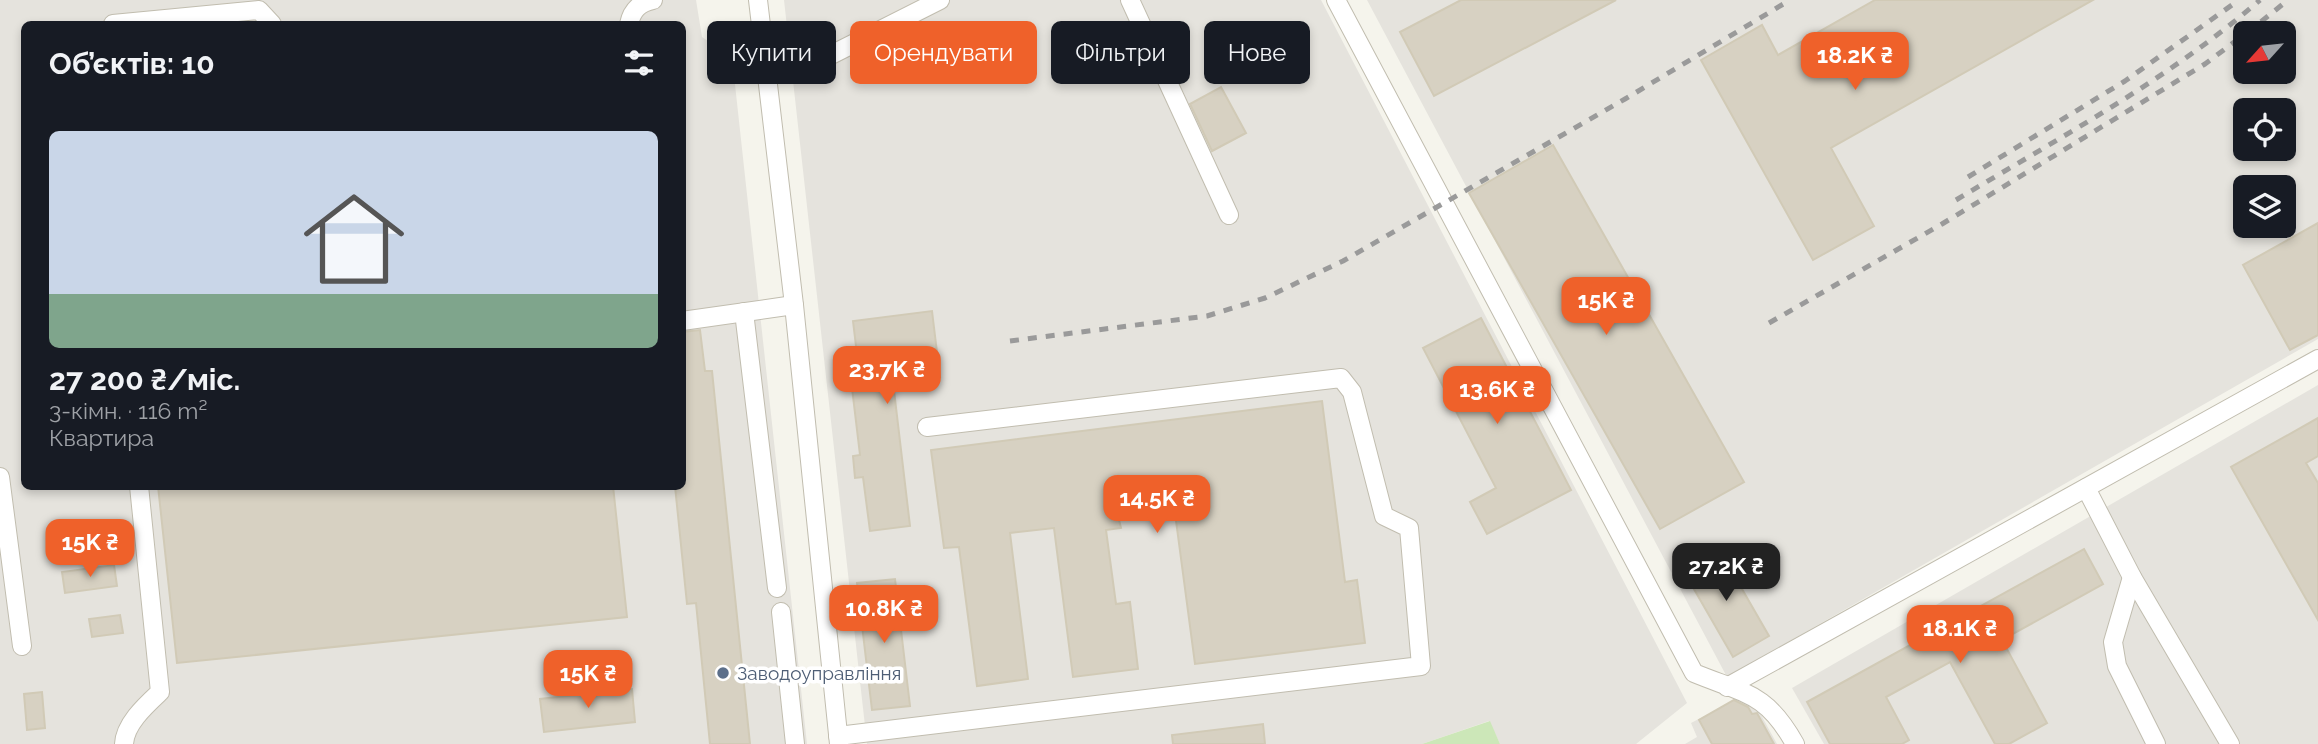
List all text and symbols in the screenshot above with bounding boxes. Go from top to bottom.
chip: Купити [707,21,836,84]
chip: Орендувати [850,21,1037,84]
chip: Фільтри [1051,21,1190,84]
chip: Нове [1204,21,1310,84]
north arrow [2233,21,2296,84]
map controls [2233,21,2296,238]
pin: 18.2K ₴ [1790,32,1920,92]
text: 18.2K ₴ [1817,41,1893,68]
icon: filters [620,44,658,82]
text: Об’єктів: 10 [49,46,215,81]
button: locate [2233,98,2296,161]
button: layers [2233,175,2296,238]
icon: home [291,176,417,302]
pin: 15K ₴ [1557,278,1655,337]
text: 15K ₴ [1577,286,1635,313]
pin: 23.7K ₴ [822,346,952,406]
text: 23.7K ₴ [849,355,925,382]
text: 27 200 ₴/міс. [49,362,240,397]
pin: 13.6K ₴ [1432,366,1562,426]
text: 13.6K ₴ [1459,375,1535,402]
text: 3-кімн. · 116 m² [49,397,207,424]
text: Квартира [49,424,154,451]
pin: 14.5K ₴ [1092,476,1222,535]
text: 14.5K ₴ [1119,484,1195,511]
pin: 15K ₴ [41,520,139,579]
text: 15K ₴ [61,528,119,555]
pin: 27.2K ₴ [1661,544,1791,603]
text: 27.2K ₴ [1688,552,1764,579]
pin: 10.8K ₴ [819,586,949,645]
text: 10.8K ₴ [845,594,923,621]
pin: 18.1K ₴ [1895,606,2025,665]
text: 18.1K ₴ [1923,614,1997,641]
pin: 15K ₴ [539,650,637,710]
text: 15K ₴ [559,659,617,686]
place label: Заводоуправління [737,662,901,684]
marker: Заводоуправління [715,665,731,681]

